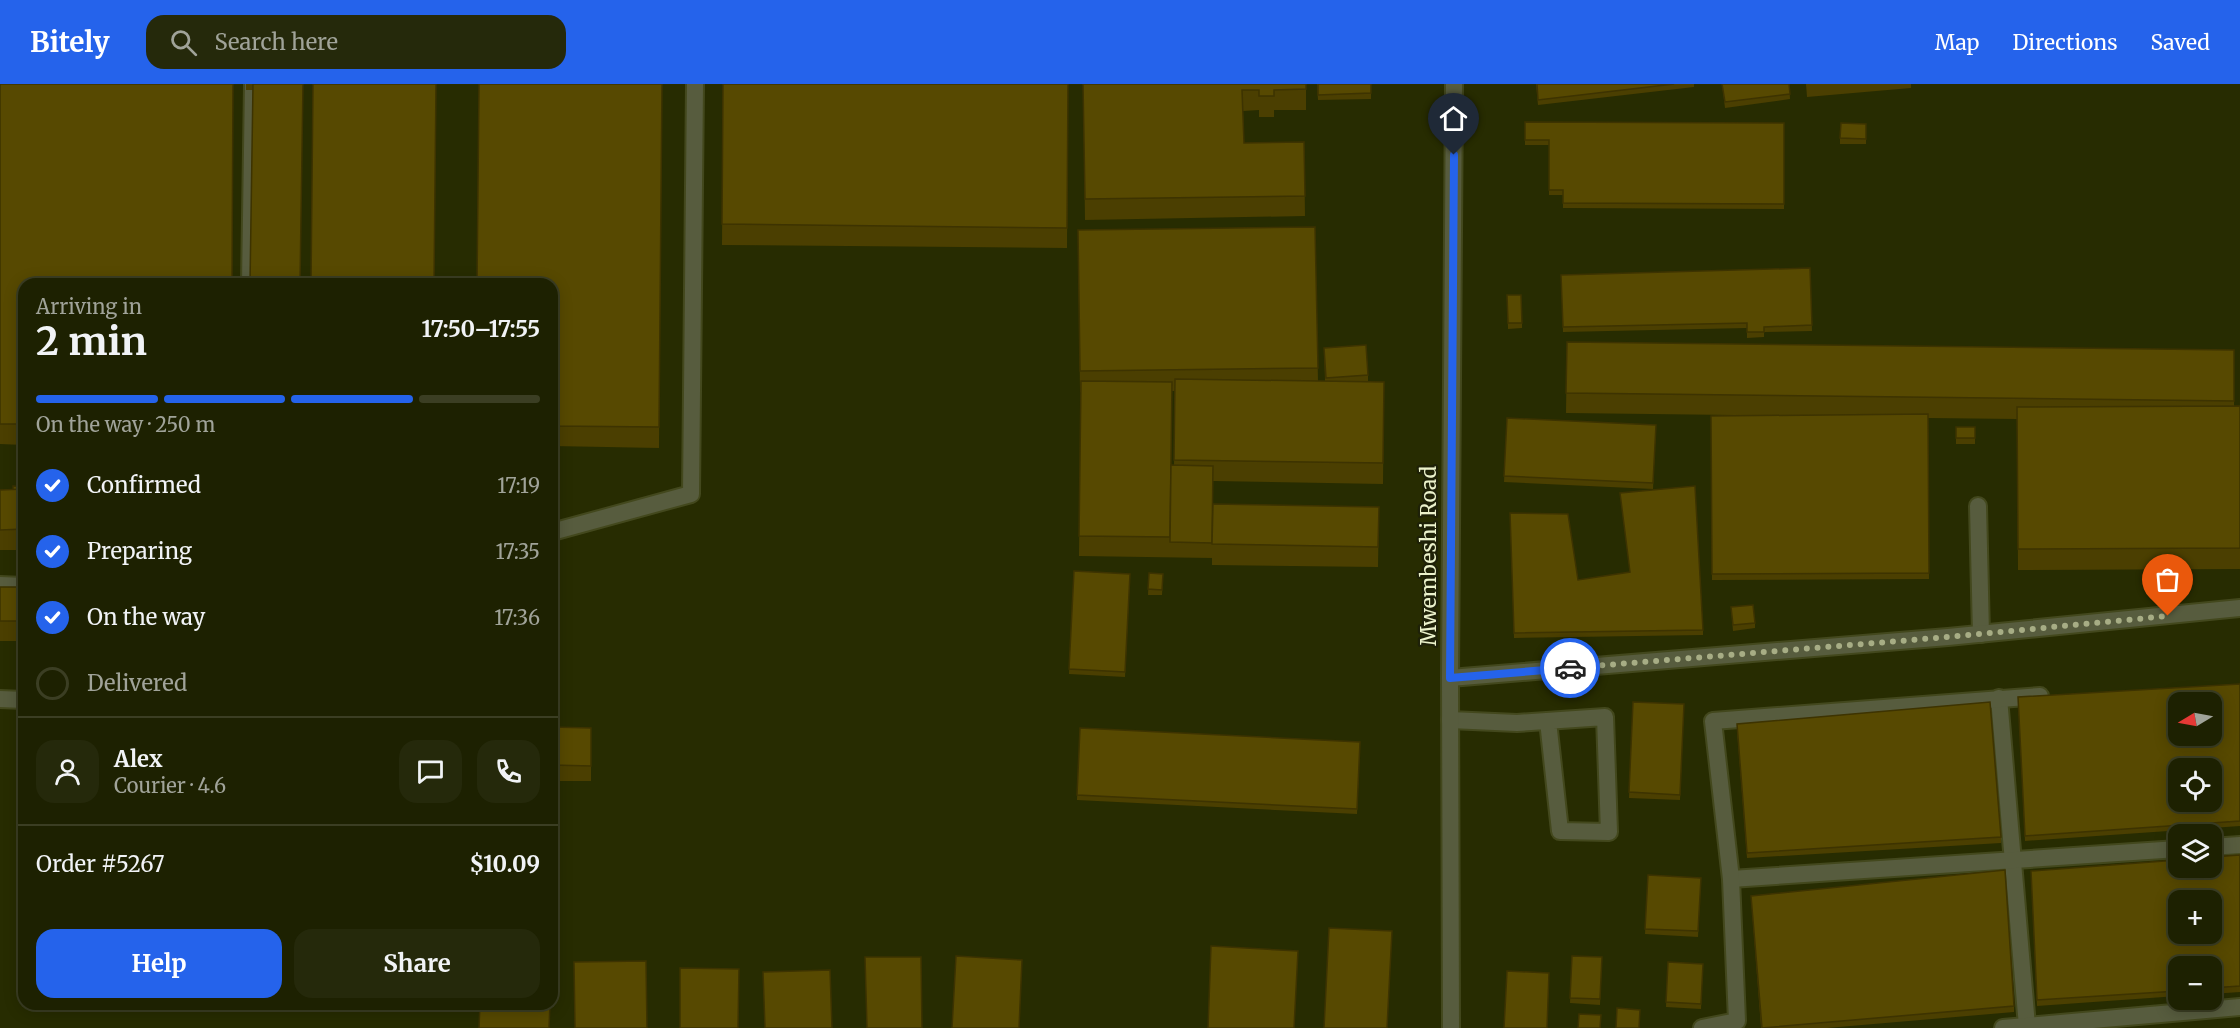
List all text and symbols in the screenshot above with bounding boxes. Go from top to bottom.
search box [146,15,566,69]
text: Bitely [30,24,110,60]
icon: search [167,26,200,59]
text: Search here [215,28,338,56]
text: Map [1935,29,1979,56]
text: Directions [2012,29,2117,56]
text: Saved [2150,29,2210,56]
pin [1428,93,1479,155]
icon: home [1437,102,1470,135]
text: Arriving in [36,294,142,319]
text: 17:50–17:55 [422,315,540,343]
text: 2 min [36,317,147,366]
text: On the way · 250 m [36,412,215,437]
street label: Mwembeshi Road [1415,466,1442,646]
icon: check [36,469,69,502]
text: Confirmed [87,471,201,499]
text: 17:19 [497,473,540,498]
icon: check [36,535,69,568]
text: Preparing [87,537,192,565]
text: 17:35 [495,539,540,564]
pin [2142,554,2193,616]
icon: bag [2151,563,2184,596]
icon: check [36,601,69,634]
text: On the way [87,603,205,631]
text: 17:36 [494,605,540,630]
courier [1540,638,1600,698]
icon: car [1554,652,1587,685]
text: Delivered [87,669,187,697]
north arrow [2168,692,2222,746]
map controls [2168,692,2222,1010]
button: person [36,740,99,803]
button: chat [399,740,462,803]
button: phone [477,740,540,803]
text: Alex [114,745,163,773]
button: locate [2168,758,2222,812]
text: Courier · 4.6 [114,773,226,798]
button: layers [2168,824,2222,878]
text: Order #5267 [36,850,165,878]
text: $10.09 [470,850,540,878]
button: + [2168,890,2222,944]
button: Help [36,929,282,998]
button: Share [294,929,540,998]
button: − [2168,956,2222,1010]

